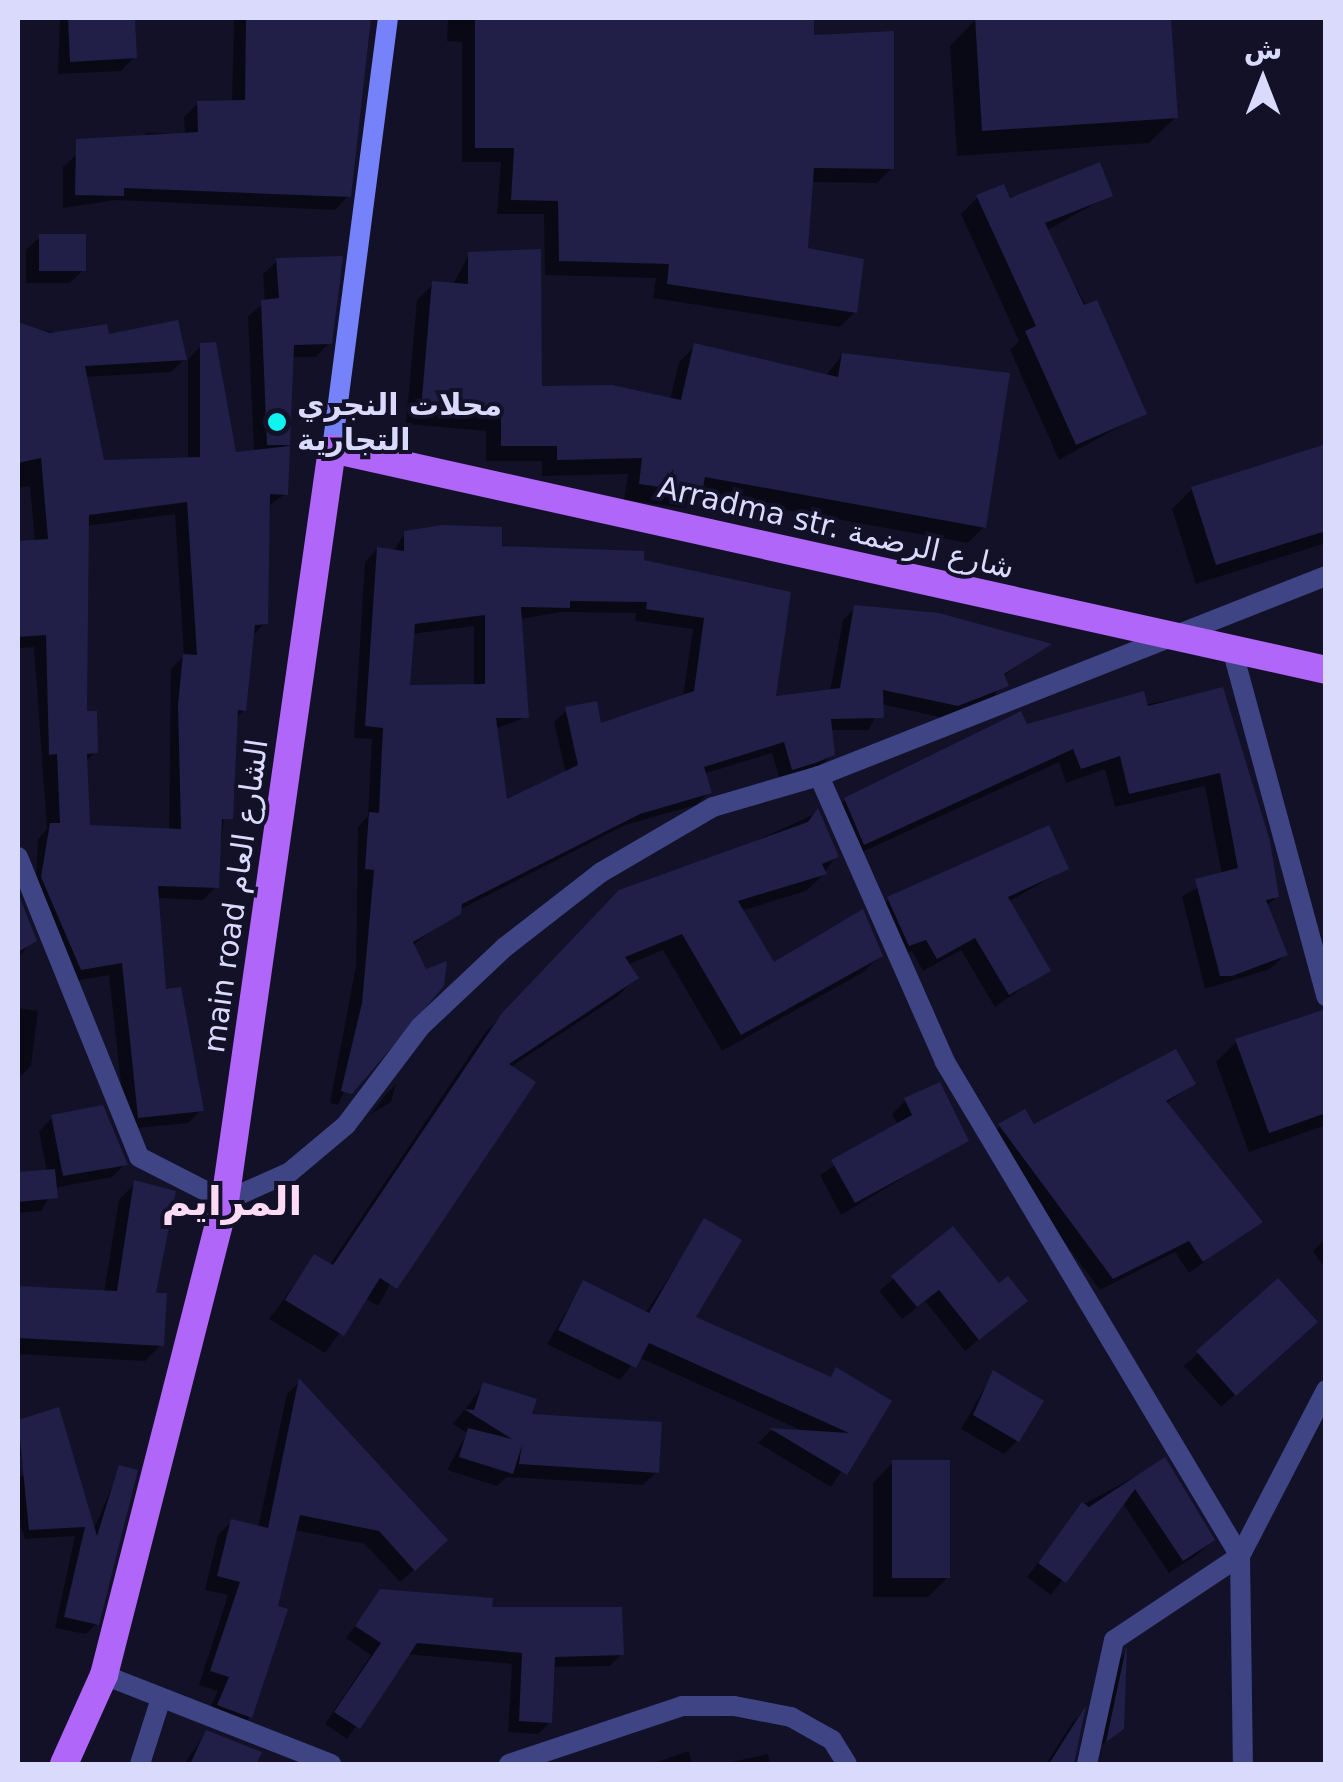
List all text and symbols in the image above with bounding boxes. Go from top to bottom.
north arrow [1213,30,1313,130]
text: ش [1244,33,1282,66]
place label: محلات النجري التجارية [297,387,502,458]
marker: محلات النجري التجارية [266,411,288,433]
street label: Arradma str. شارع الرضمة [654,469,1018,587]
street label: main road الشارع العام [196,737,276,1055]
district label: المرايم [162,1177,302,1225]

